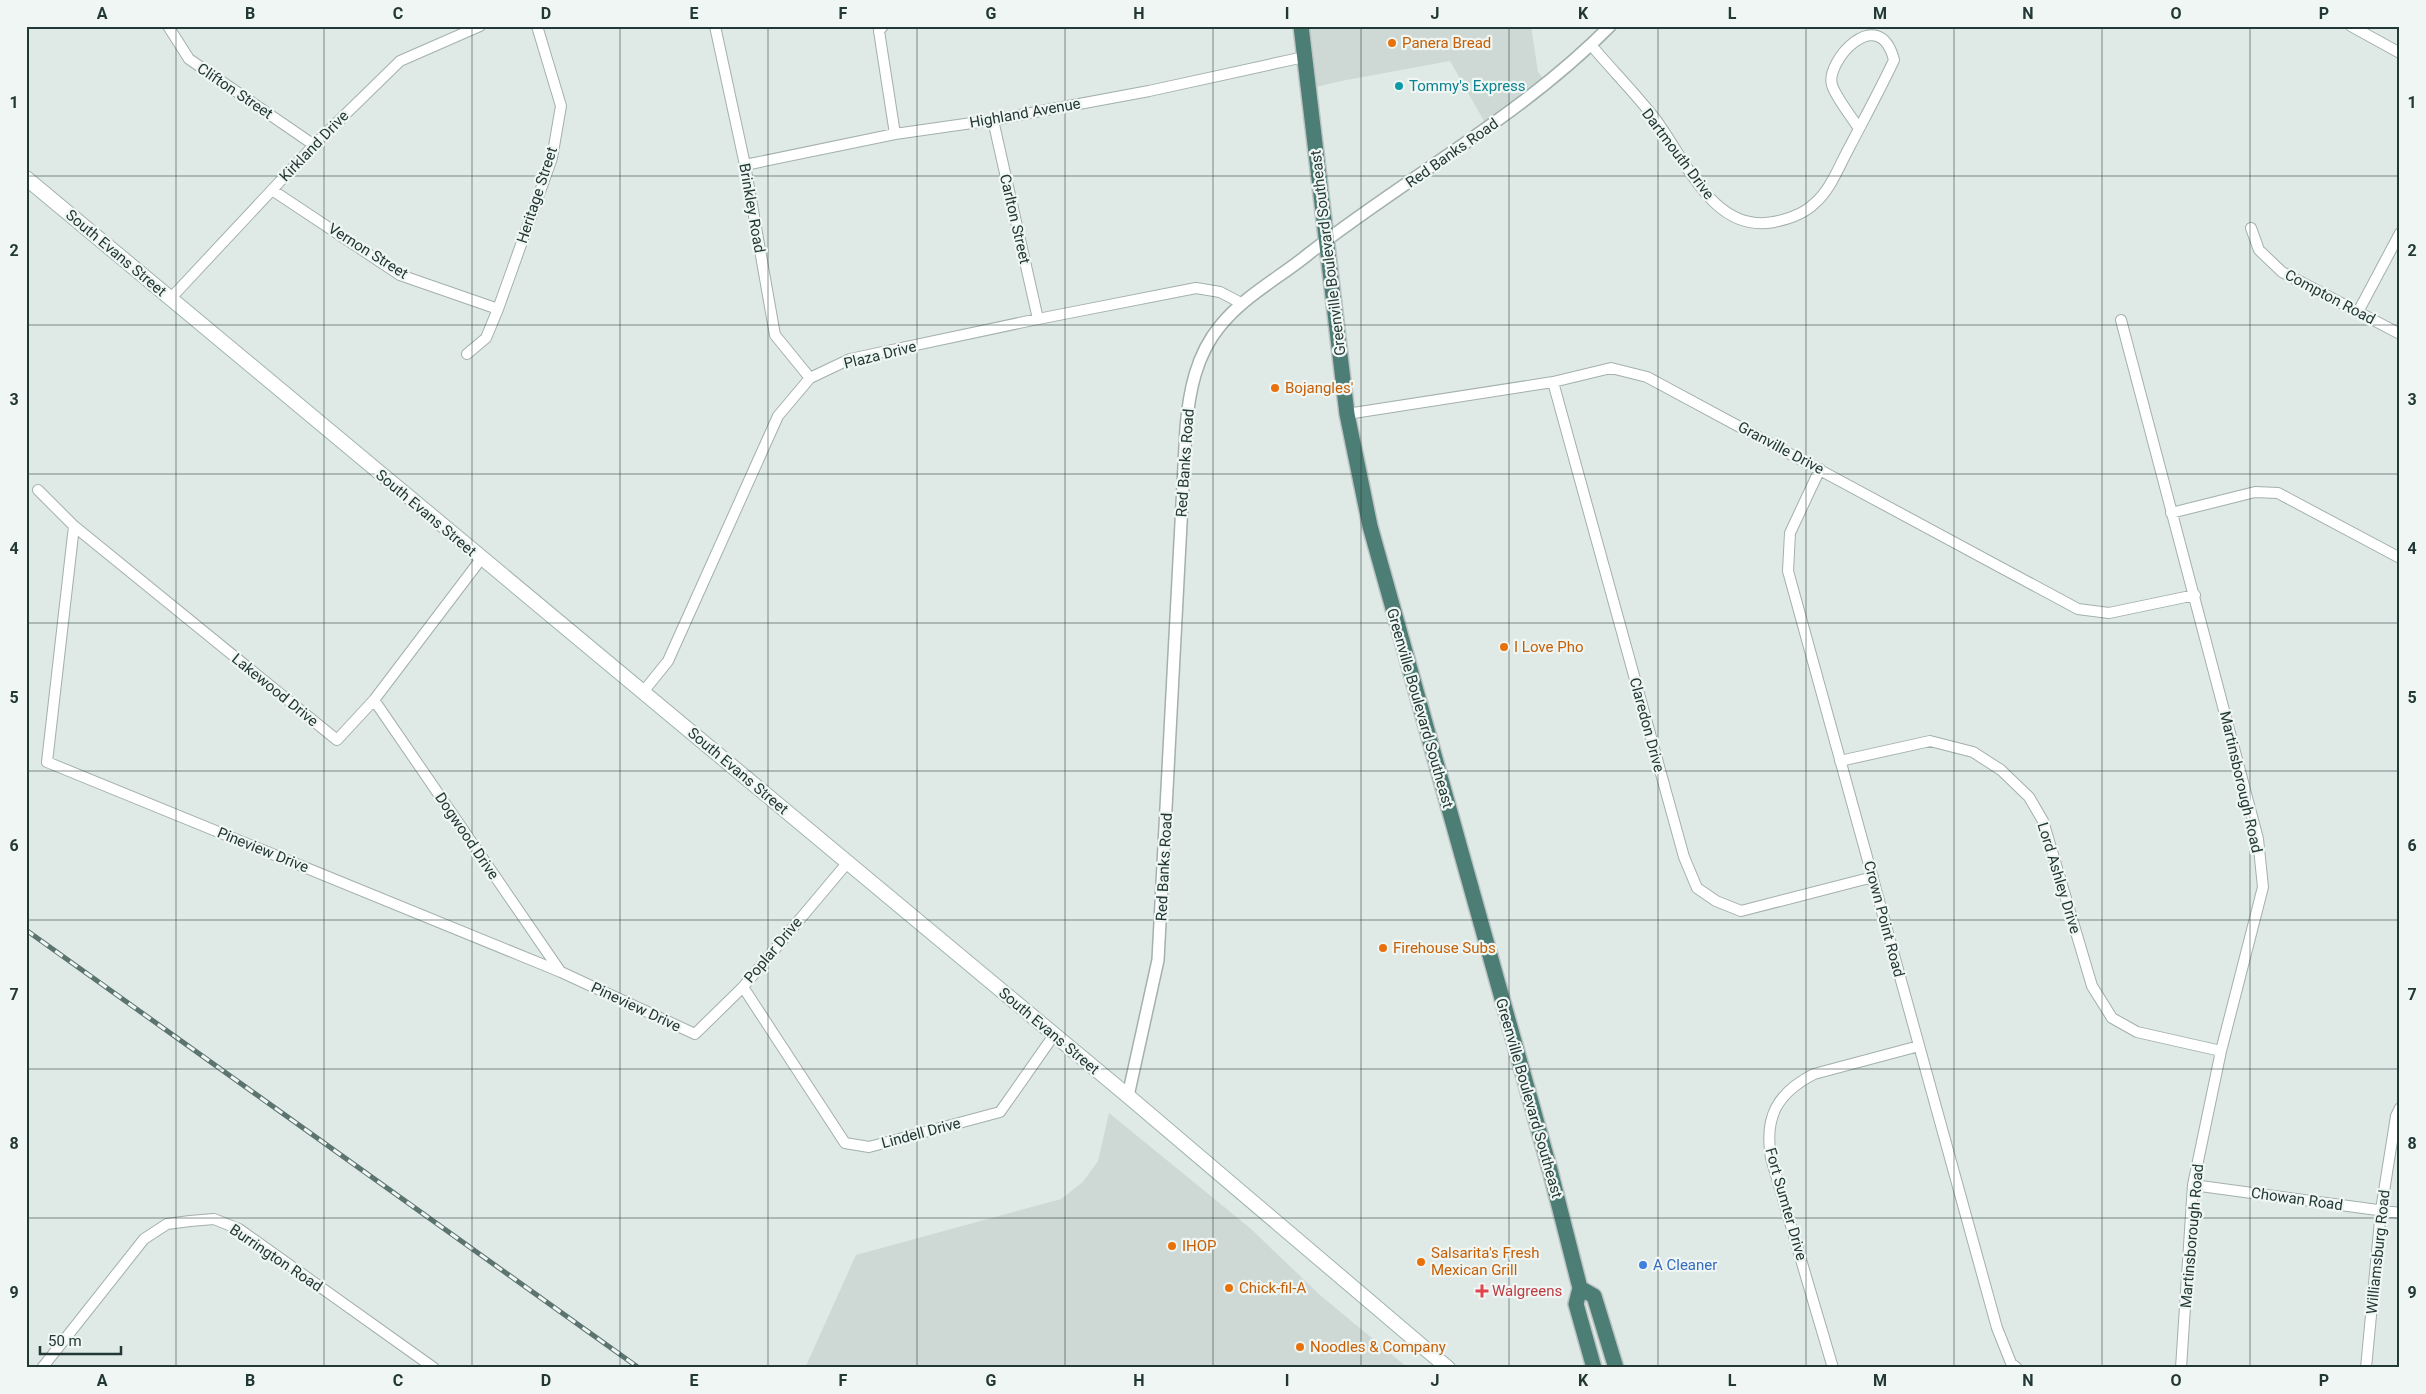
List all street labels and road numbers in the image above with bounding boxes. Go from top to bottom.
street label: Clifton Street [194,59,276,123]
street label: Highland Avenue [968,94,1082,132]
street label: Dartmouth Drive [1638,105,1718,203]
street label: Kirkland Drive [276,107,352,185]
street label: Red Banks Road [1402,114,1502,192]
street label: Heritage Street [513,145,561,245]
street label: Greenville Boulevard Southeast [1306,149,1350,357]
street label: Brinkley Road [735,162,769,254]
street label: Carlton Street [996,172,1034,266]
street label: South Evans Street [62,206,170,300]
street label: Vernon Street [325,219,411,283]
street label: Compton Road [2282,266,2378,328]
street label: Plaza Drive [842,337,918,373]
street label: Red Banks Road [1172,408,1198,518]
street label: Granville Drive [1735,418,1827,478]
street label: South Evans Street [372,466,480,560]
street label: Greenville Boulevard Southeast [1383,606,1457,810]
street label: Lakewood Drive [228,650,322,730]
street label: Claredon Drive [1626,676,1668,774]
street label: Martinsborough Road [2216,709,2266,855]
street label: South Evans Street [684,724,792,818]
street label: Dogwood Drive [431,789,503,883]
street label: Red Banks Road [1152,812,1176,922]
street label: Lord Ashley Drive [2033,820,2085,936]
street label: Pineview Drive [215,824,311,876]
street label: Crown Point Road [1860,859,1908,979]
street label: Poplar Drive [740,913,806,987]
street label: Pineview Drive [588,978,684,1036]
street label: South Evans Street [995,984,1103,1078]
street label: Greenville Boulevard Southeast [1492,996,1566,1200]
street label: Lindell Drive [879,1114,963,1152]
street label: Fort Sumter Drive [1761,1146,1811,1262]
street label: Martinsborough Road [2177,1163,2207,1309]
street label: Chowan Road [2250,1184,2344,1214]
street label: Williamsburg Road [2363,1189,2393,1315]
street label: Burrington Road [226,1220,326,1296]

